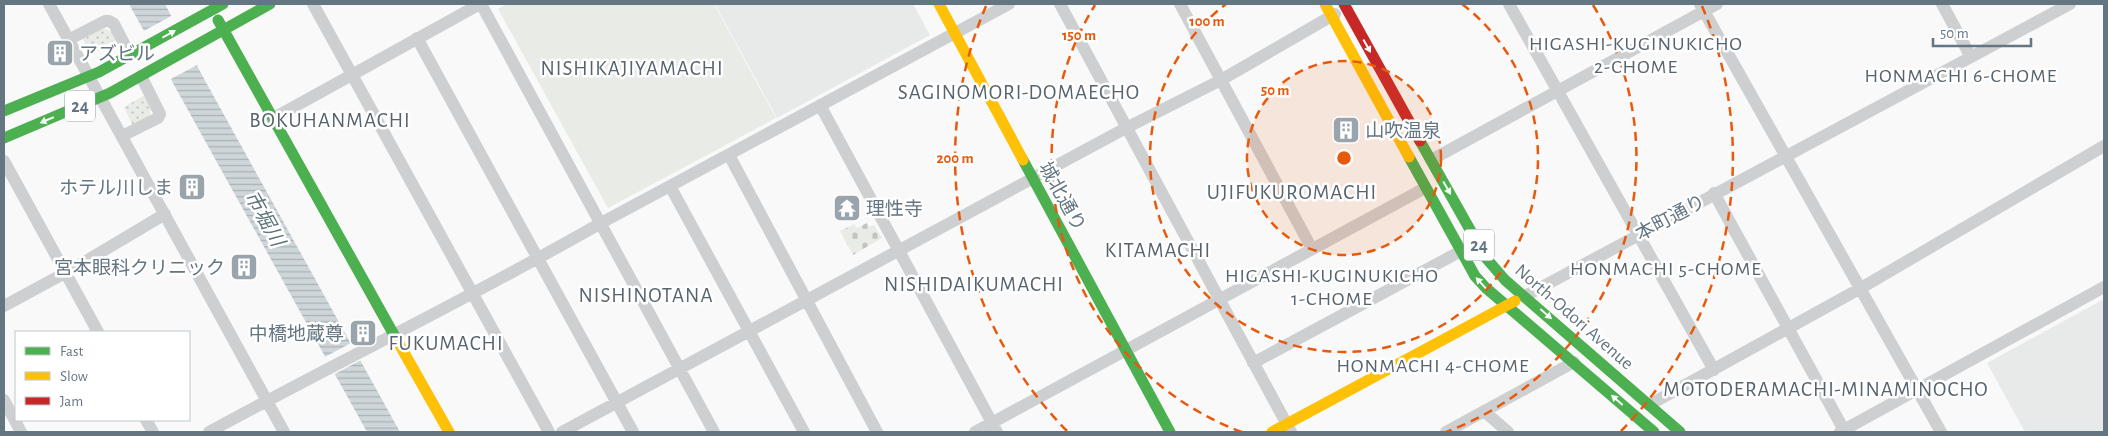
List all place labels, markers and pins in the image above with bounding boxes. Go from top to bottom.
building icon: アズビル [45,38,75,68]
place label: アズビル [79,43,155,64]
building icon: 山吹温泉 [1331,115,1361,145]
place label: 山吹温泉 [1365,121,1441,141]
centre of rings [1335,149,1353,167]
building icon: ホテル川しま [177,172,207,202]
place label: ホテル川しま [59,178,173,198]
temple icon: 理性寺 [832,193,862,223]
place label: 理性寺 [866,199,923,219]
building icon: 宮本眼科クリニック [229,252,259,282]
place label: 宮本眼科クリニック [54,258,225,278]
building icon: 中橋地蔵尊 [348,318,378,348]
place label: 中橋地蔵尊 [249,323,344,344]

